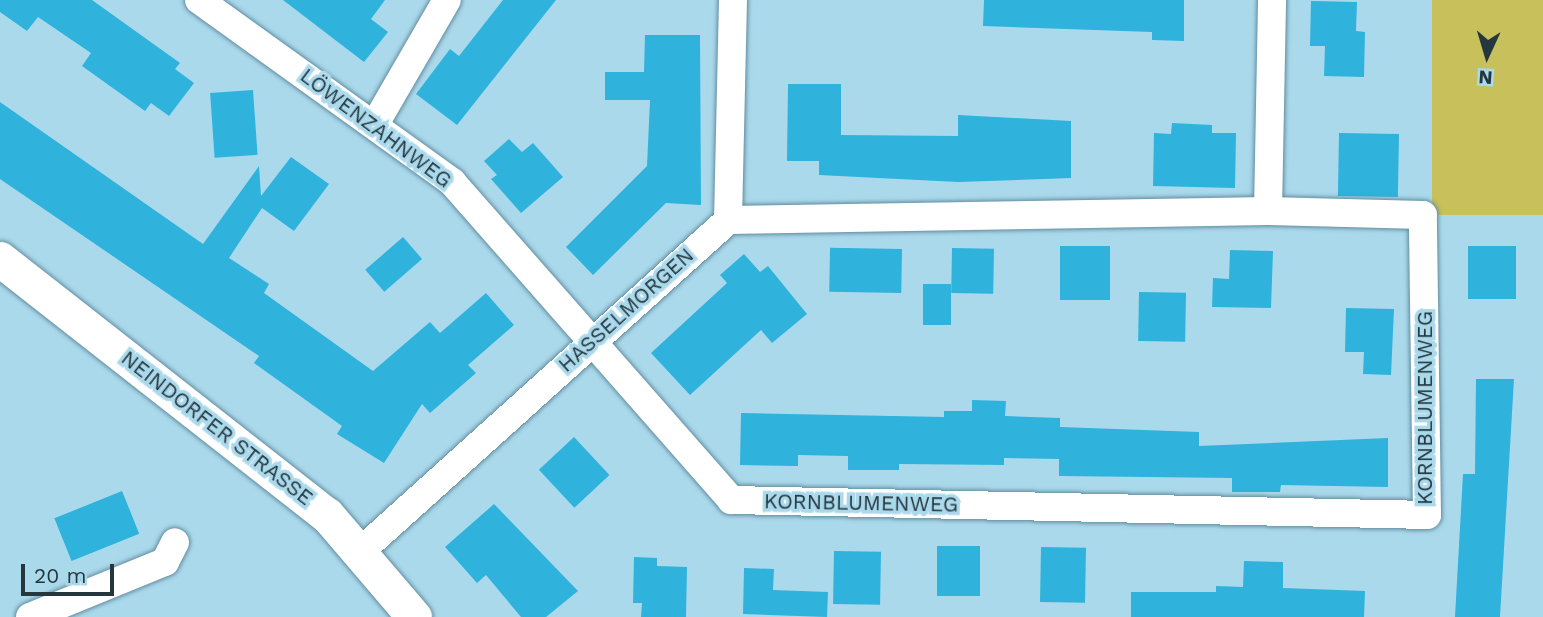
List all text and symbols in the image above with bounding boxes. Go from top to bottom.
north arrow [1452,21,1522,91]
street label: LÖWENZAHNWEG [295,63,457,193]
text: N [1478,65,1493,89]
street label: HASSELMORGEN [553,243,699,377]
street label: KORNBLUMENWEG [1412,311,1438,505]
street label: NEINDORFER STRASSE [116,345,318,511]
street label: KORNBLUMENWEG [764,489,958,517]
scale bar [24,550,117,594]
text: 20 m [34,563,86,588]

